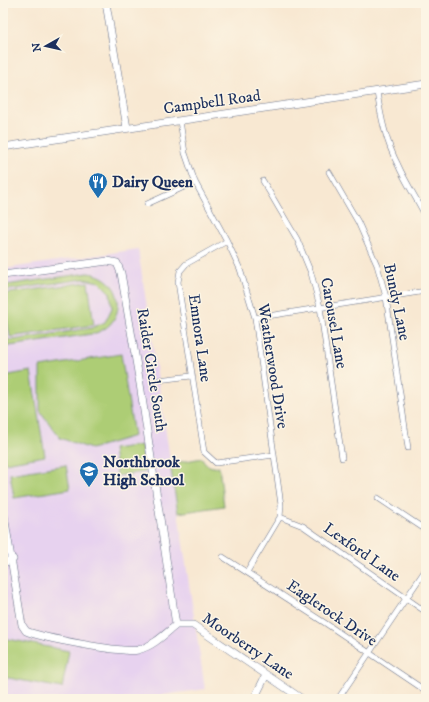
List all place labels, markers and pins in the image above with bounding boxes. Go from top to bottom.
restaurant icon: Dairy Queen [87,171,109,199]
place label: Dairy Queen [112,172,194,192]
place label: Northbrook High School [103,452,185,490]
school or university icon: Northbrook High School [78,460,100,488]

